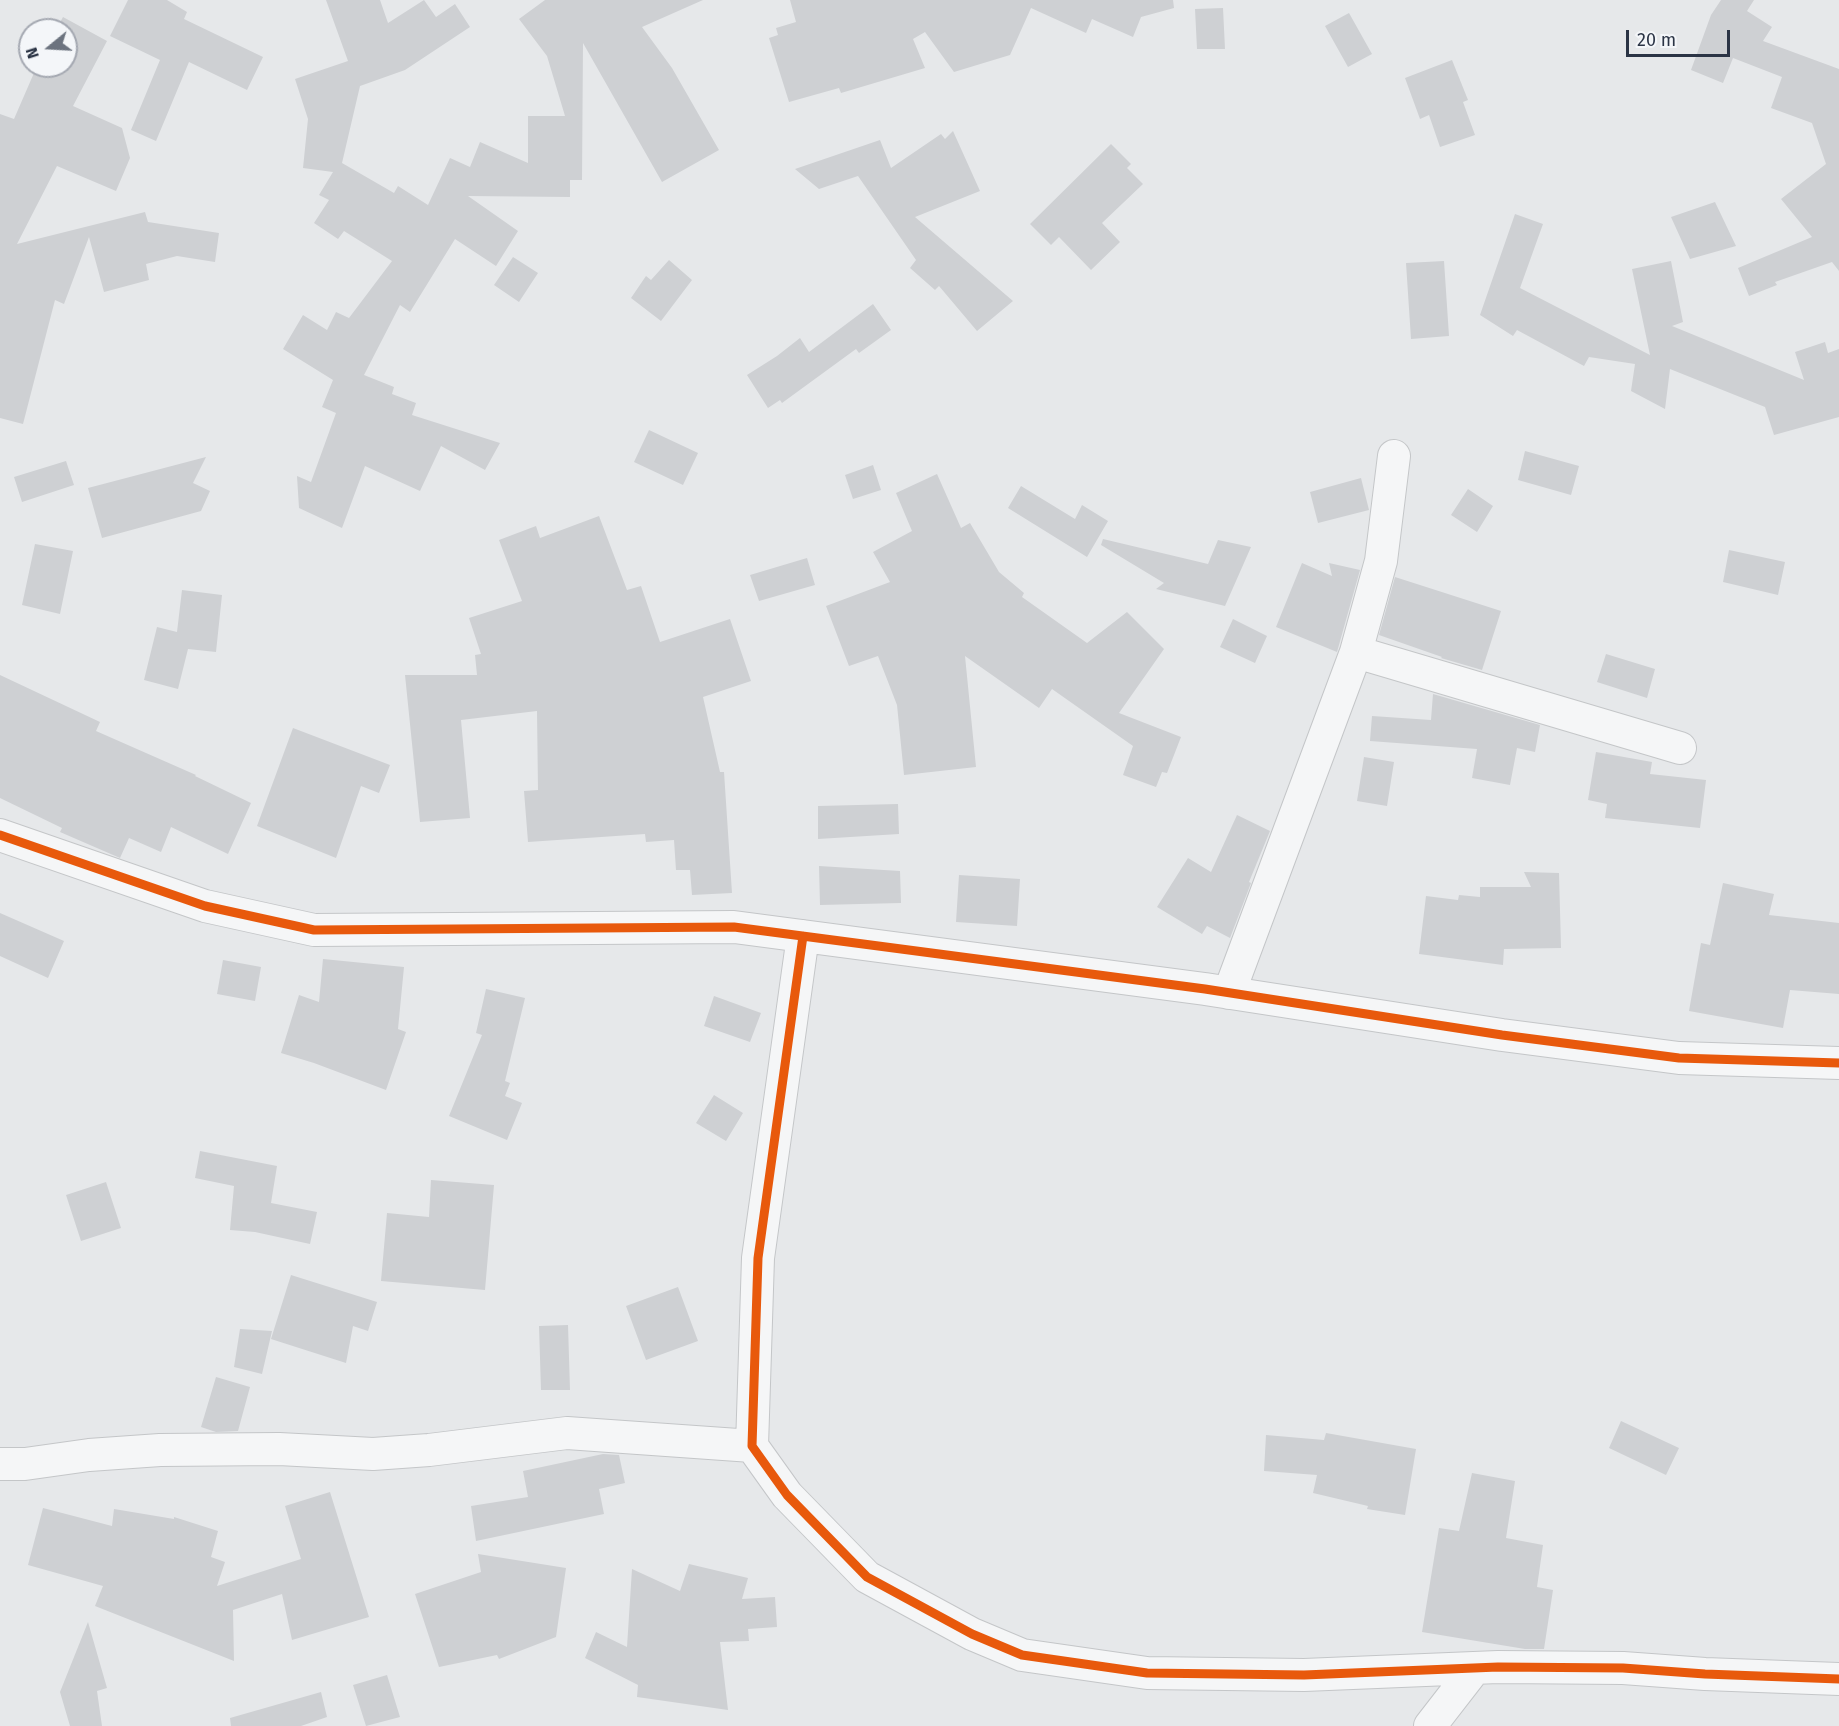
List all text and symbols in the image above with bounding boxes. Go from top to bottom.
north arrow [18,18,78,78]
scale bar [1629,18,1732,56]
text: 20 m [1637,29,1676,51]
text: N [22,45,43,61]

